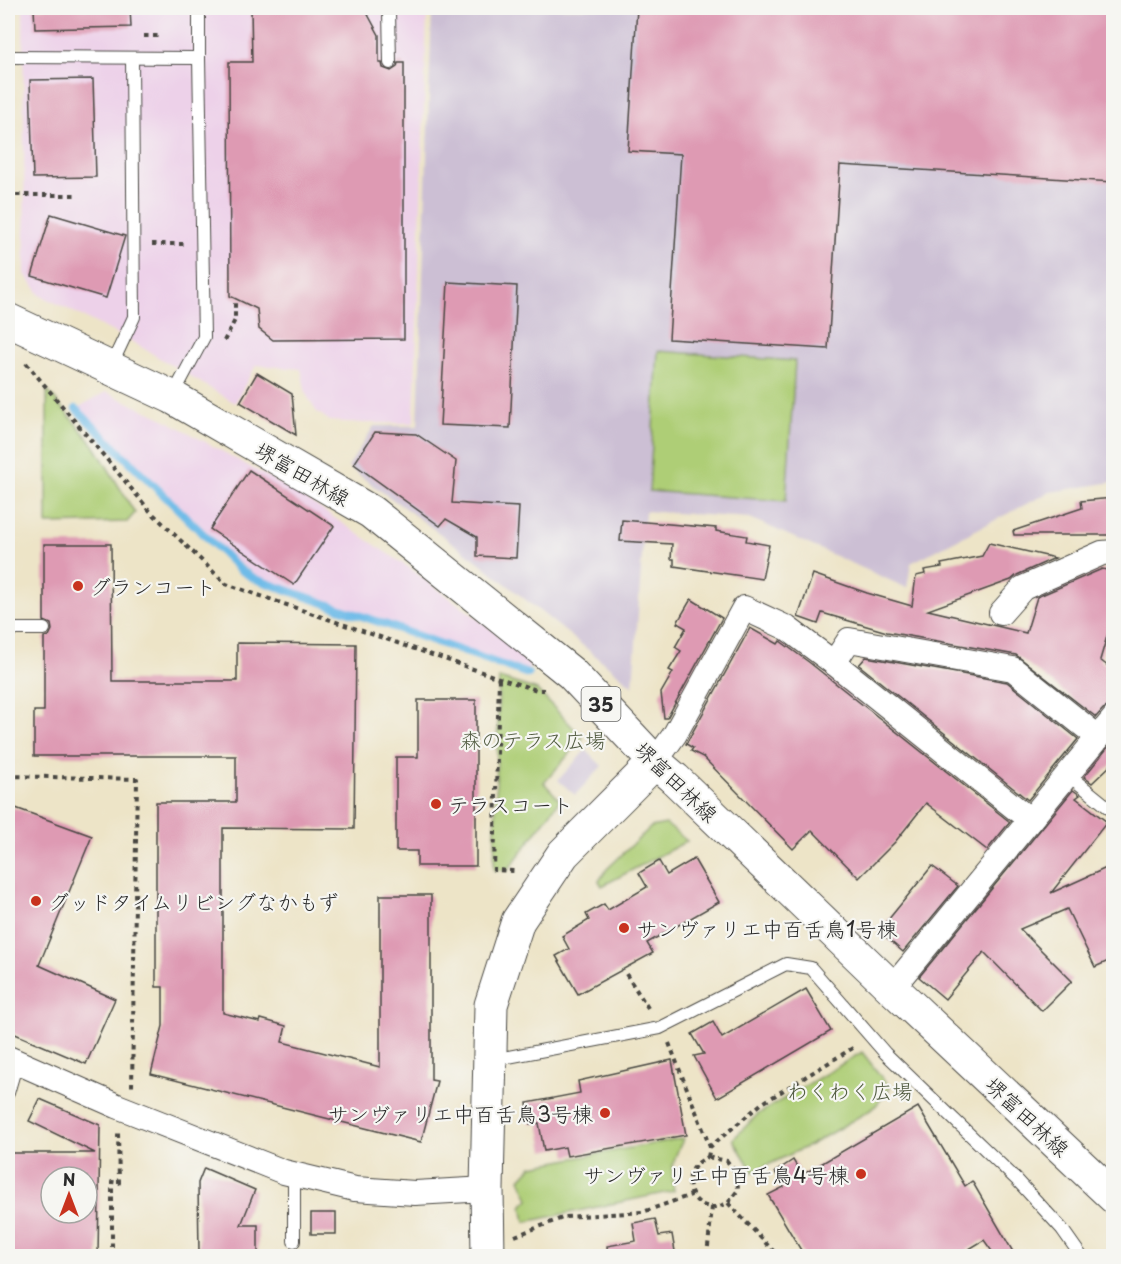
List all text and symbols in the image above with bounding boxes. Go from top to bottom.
street label: 堺富田林線 [250,433,356,513]
place label: グランコート [90,570,216,602]
marker: グランコート [71,579,85,593]
road number: 35 [582,687,620,721]
park label: 森のテラス広場 [460,723,606,755]
street label: 堺富田林線 [628,733,726,829]
place label: テラスコート [448,788,573,820]
marker: テラスコート [429,797,443,811]
place label: グッドタイムリビングなかもず [48,885,339,917]
marker: グッドタイムリビングなかもず [29,894,43,908]
place label: サンヴァリエ中百舌鳥1号棟 [636,912,897,944]
marker: サンヴァリエ中百舌鳥1号棟 [617,921,631,935]
street label: 堺富田林線 [979,1068,1077,1164]
park label: わくわく広場 [787,1074,913,1106]
place label: サンヴァリエ中百舌鳥3号棟 [327,1097,593,1129]
marker: サンヴァリエ中百舌鳥3号棟 [598,1106,612,1120]
place label: サンヴァリエ中百舌鳥4号棟 [583,1158,849,1190]
north arrow [39,1165,99,1225]
text: N [63,1167,75,1191]
marker: サンヴァリエ中百舌鳥4号棟 [854,1167,868,1181]

